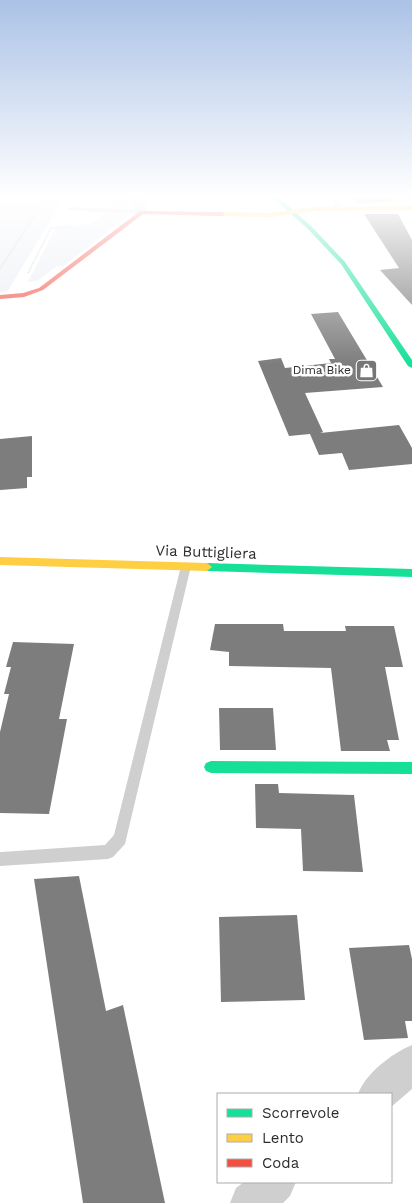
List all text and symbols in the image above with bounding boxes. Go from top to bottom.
shop icon: Dima Bike [355,358,379,382]
place label: Dima Bike [293,363,351,377]
street label: Via Buttigliera [155,541,257,563]
legend [217,1093,392,1183]
text: Scorrevole [262,1104,340,1122]
text: Lento [262,1129,304,1147]
text: Coda [262,1154,300,1172]

